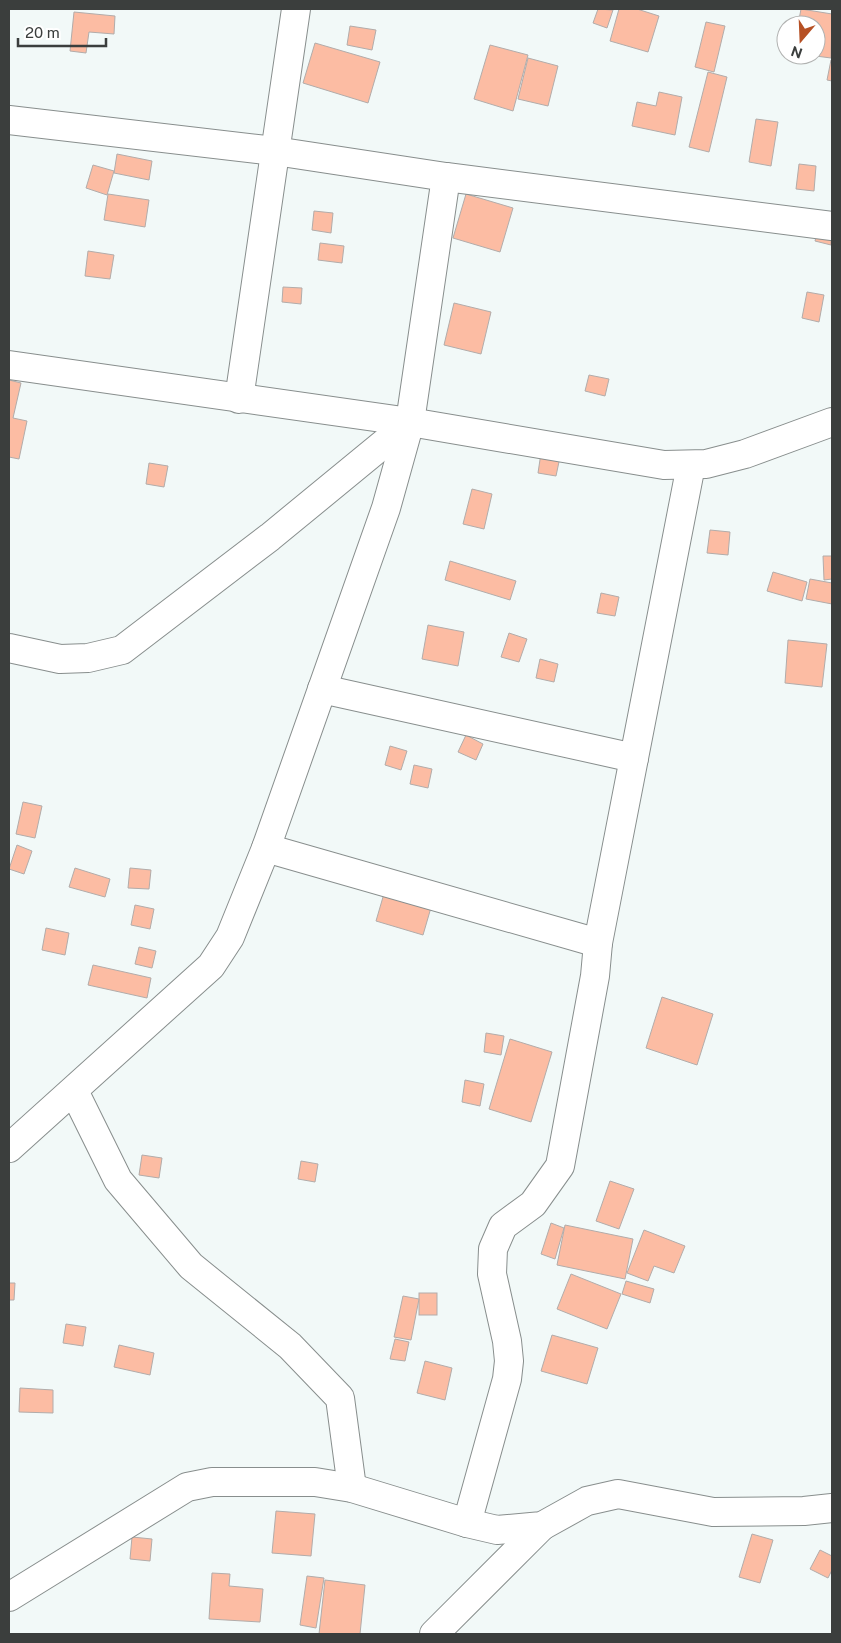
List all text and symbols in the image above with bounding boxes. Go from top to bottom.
scale bar [18,15,105,47]
north arrow [776,15,826,65]
text: 20 m [25,24,60,41]
text: N [789,43,805,62]

